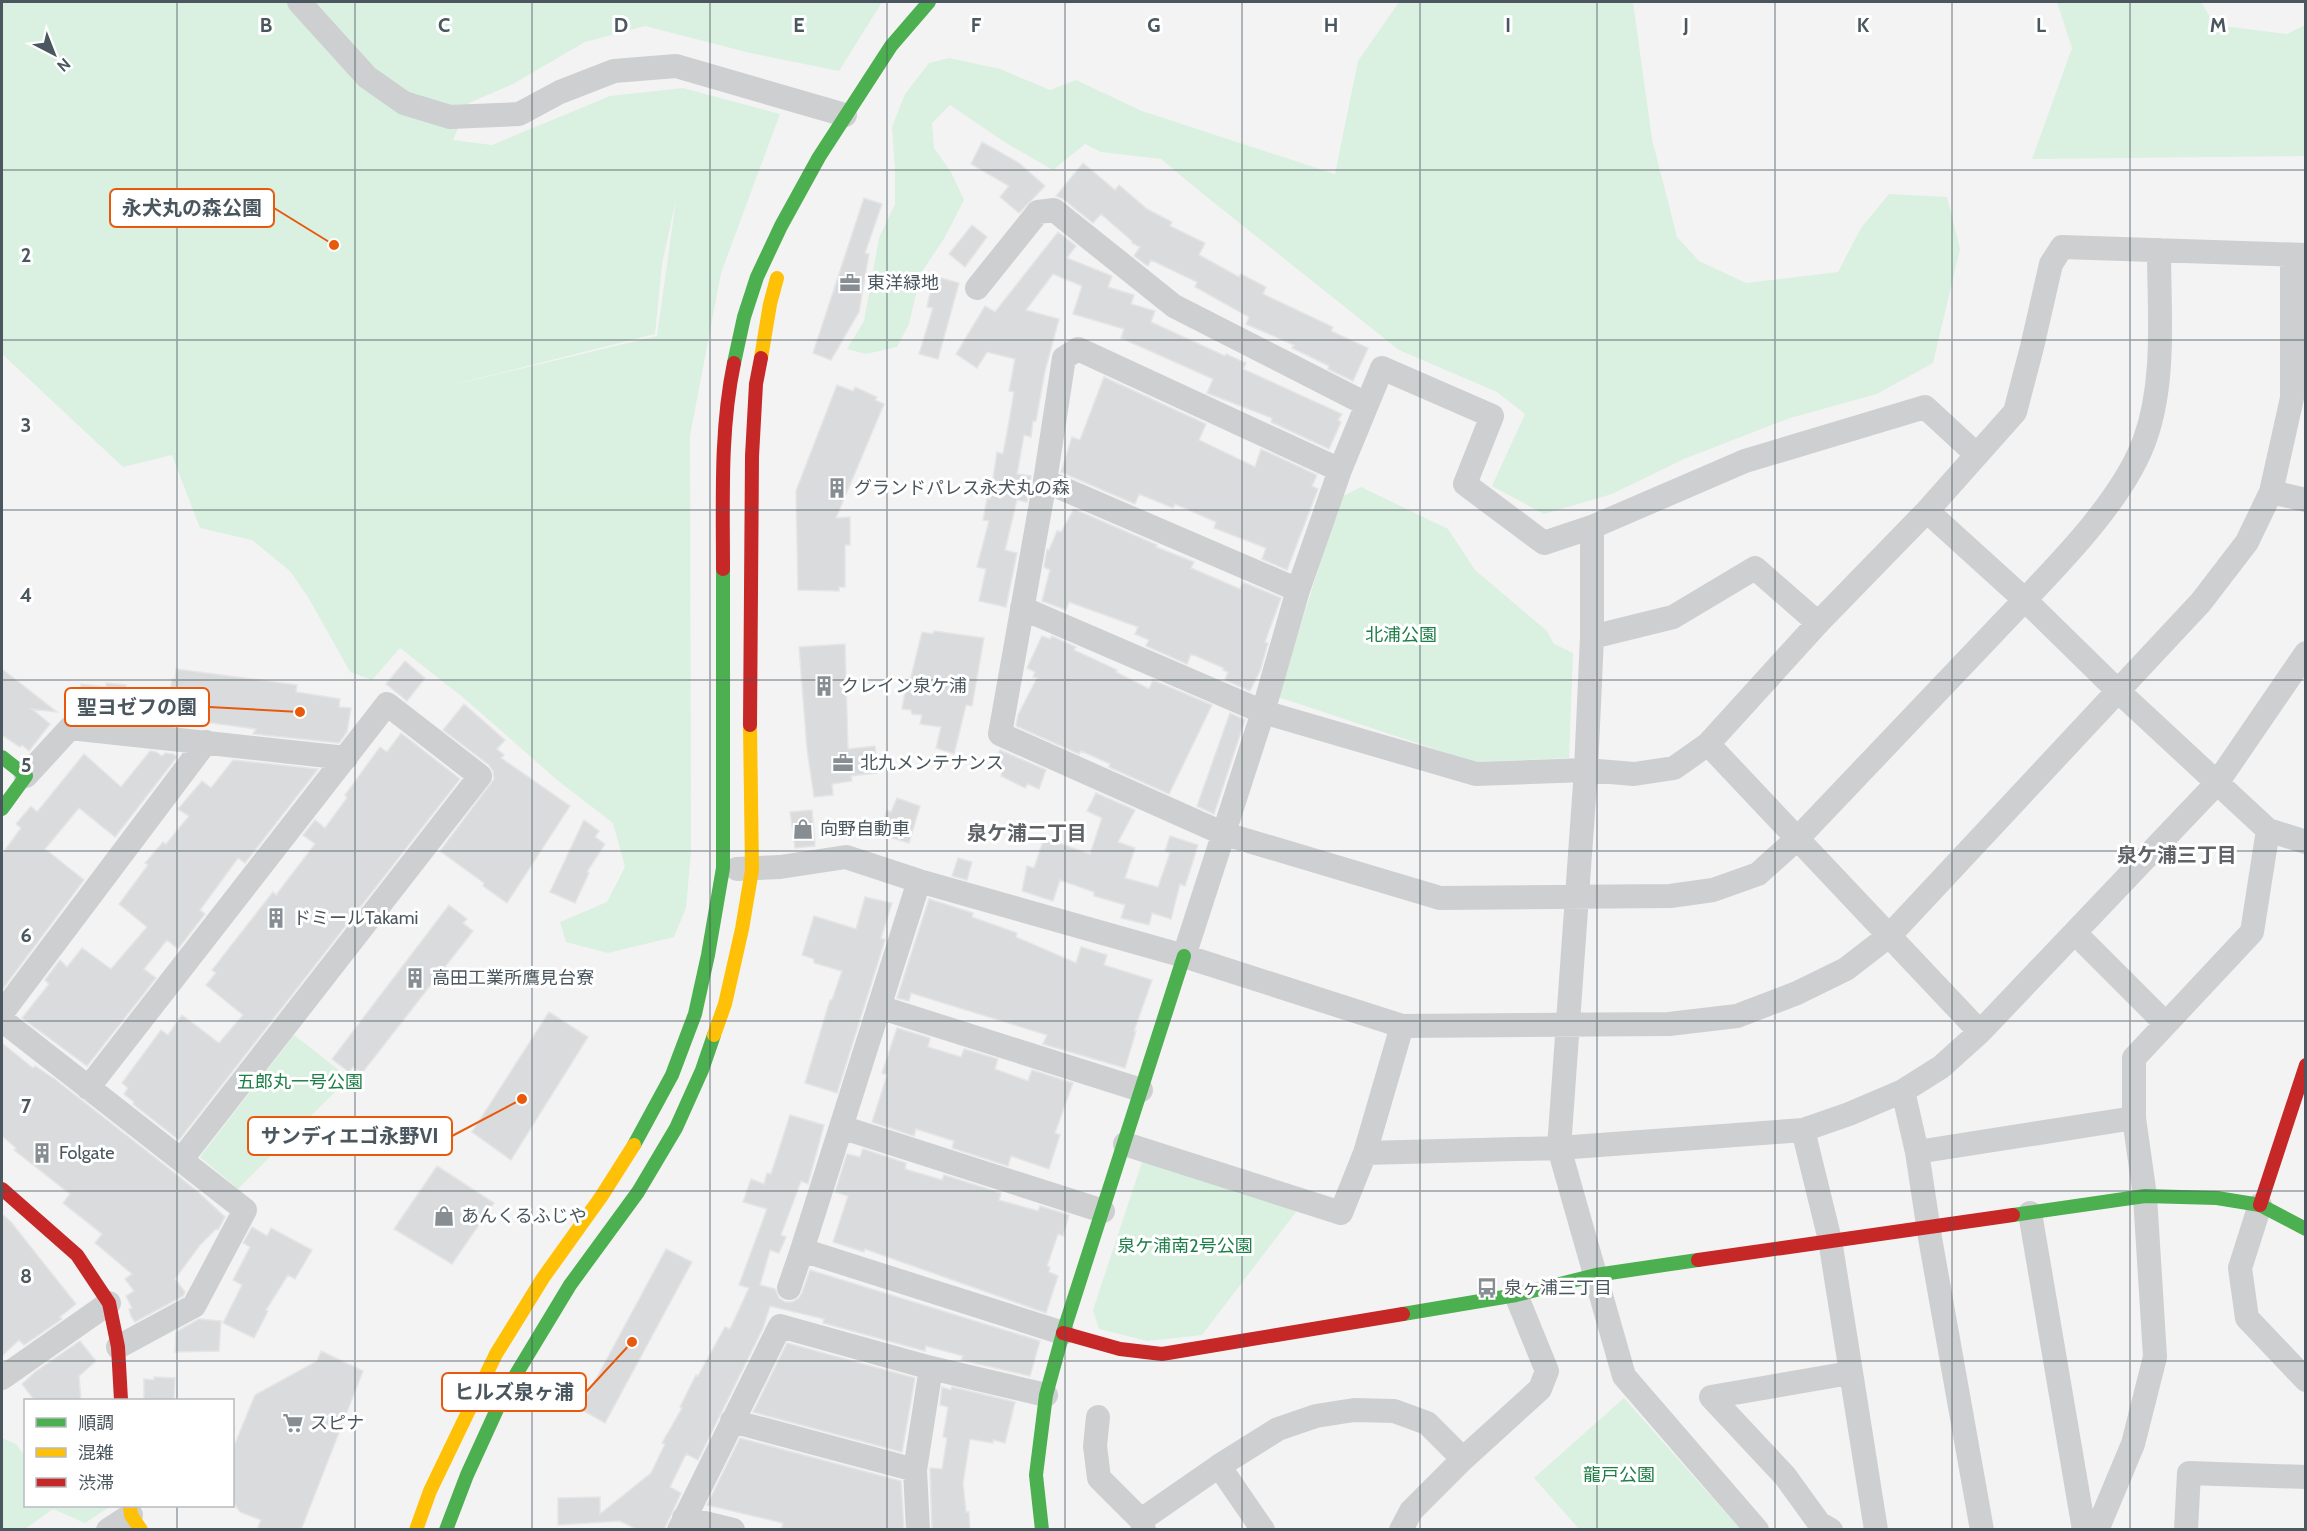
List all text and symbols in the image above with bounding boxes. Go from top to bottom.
text: B [260,13,272,37]
text: C [438,13,450,37]
text: D [614,13,628,37]
text: E [793,13,805,37]
text: F [971,13,982,37]
text: G [1147,13,1161,37]
text: H [1324,13,1338,37]
text: I [1505,13,1511,37]
text: J [1682,13,1689,37]
text: K [1857,13,1870,37]
text: L [2036,13,2046,37]
text: M [2210,13,2226,37]
north arrow [24,24,84,84]
text: N [53,54,74,76]
callout: 永犬丸の森公園 [110,189,274,227]
text: 永犬丸の森公園 [122,196,262,220]
text: 2 [21,243,31,267]
office icon: 東洋緑地 [838,271,862,295]
place label: 東洋緑地 [867,272,939,294]
text: 3 [21,413,31,437]
building icon: グランドパレス永犬丸の森 [825,476,849,500]
place label: グランドパレス永犬丸の森 [854,477,1070,499]
text: 4 [20,583,32,607]
park label: 北浦公園 [1365,624,1437,646]
building icon: クレイン泉ケ浦 [812,674,836,698]
place label: クレイン泉ケ浦 [841,675,967,697]
callout: 聖ヨゼフの園 [65,688,209,726]
text: 聖ヨゼフの園 [77,695,197,719]
office icon: 北九メンテナンス [831,751,855,775]
place label: 北九メンテナンス [860,752,1004,774]
text: 5 [21,753,31,777]
shop icon: 向野自動車 [791,817,815,841]
place label: 向野自動車 [820,818,910,840]
district label: 泉ケ浦二丁目 [967,821,1087,845]
district label: 泉ケ浦三丁目 [2117,843,2237,867]
building icon: ドミールTakami [264,906,288,930]
place label: ドミールTakami [293,907,418,929]
text: 6 [20,923,32,947]
building icon: 高田工業所鷹見台寮 [403,966,427,990]
place label: 高田工業所鷹見台寮 [432,967,594,989]
park label: 五郎丸一号公園 [237,1071,363,1093]
text: 7 [21,1094,32,1118]
callout: サンディエゴ永野Ⅵ [248,1117,452,1155]
text: サンディエゴ永野Ⅵ [261,1124,439,1148]
building icon: Folgate [30,1141,54,1165]
place label: Folgate [59,1142,114,1164]
shop icon: あんくるふじや [432,1204,456,1228]
place label: あんくるふじや [461,1205,587,1227]
park label: 泉ケ浦南2号公園 [1117,1235,1253,1257]
text: 8 [20,1264,32,1288]
bus stop icon: 泉ヶ浦三丁目 [1475,1276,1499,1300]
place label: 泉ヶ浦三丁目 [1504,1277,1612,1299]
callout: ヒルズ泉ヶ浦 [442,1373,586,1411]
text: ヒルズ泉ヶ浦 [454,1380,574,1404]
legend [24,1399,234,1507]
supermarket icon: スピナ [281,1411,305,1435]
text: 順調 [78,1412,114,1434]
place label: スピナ [310,1412,364,1434]
text: 混雑 [78,1442,114,1464]
park label: 龍戸公園 [1583,1464,1655,1486]
text: 渋滞 [78,1472,114,1494]

